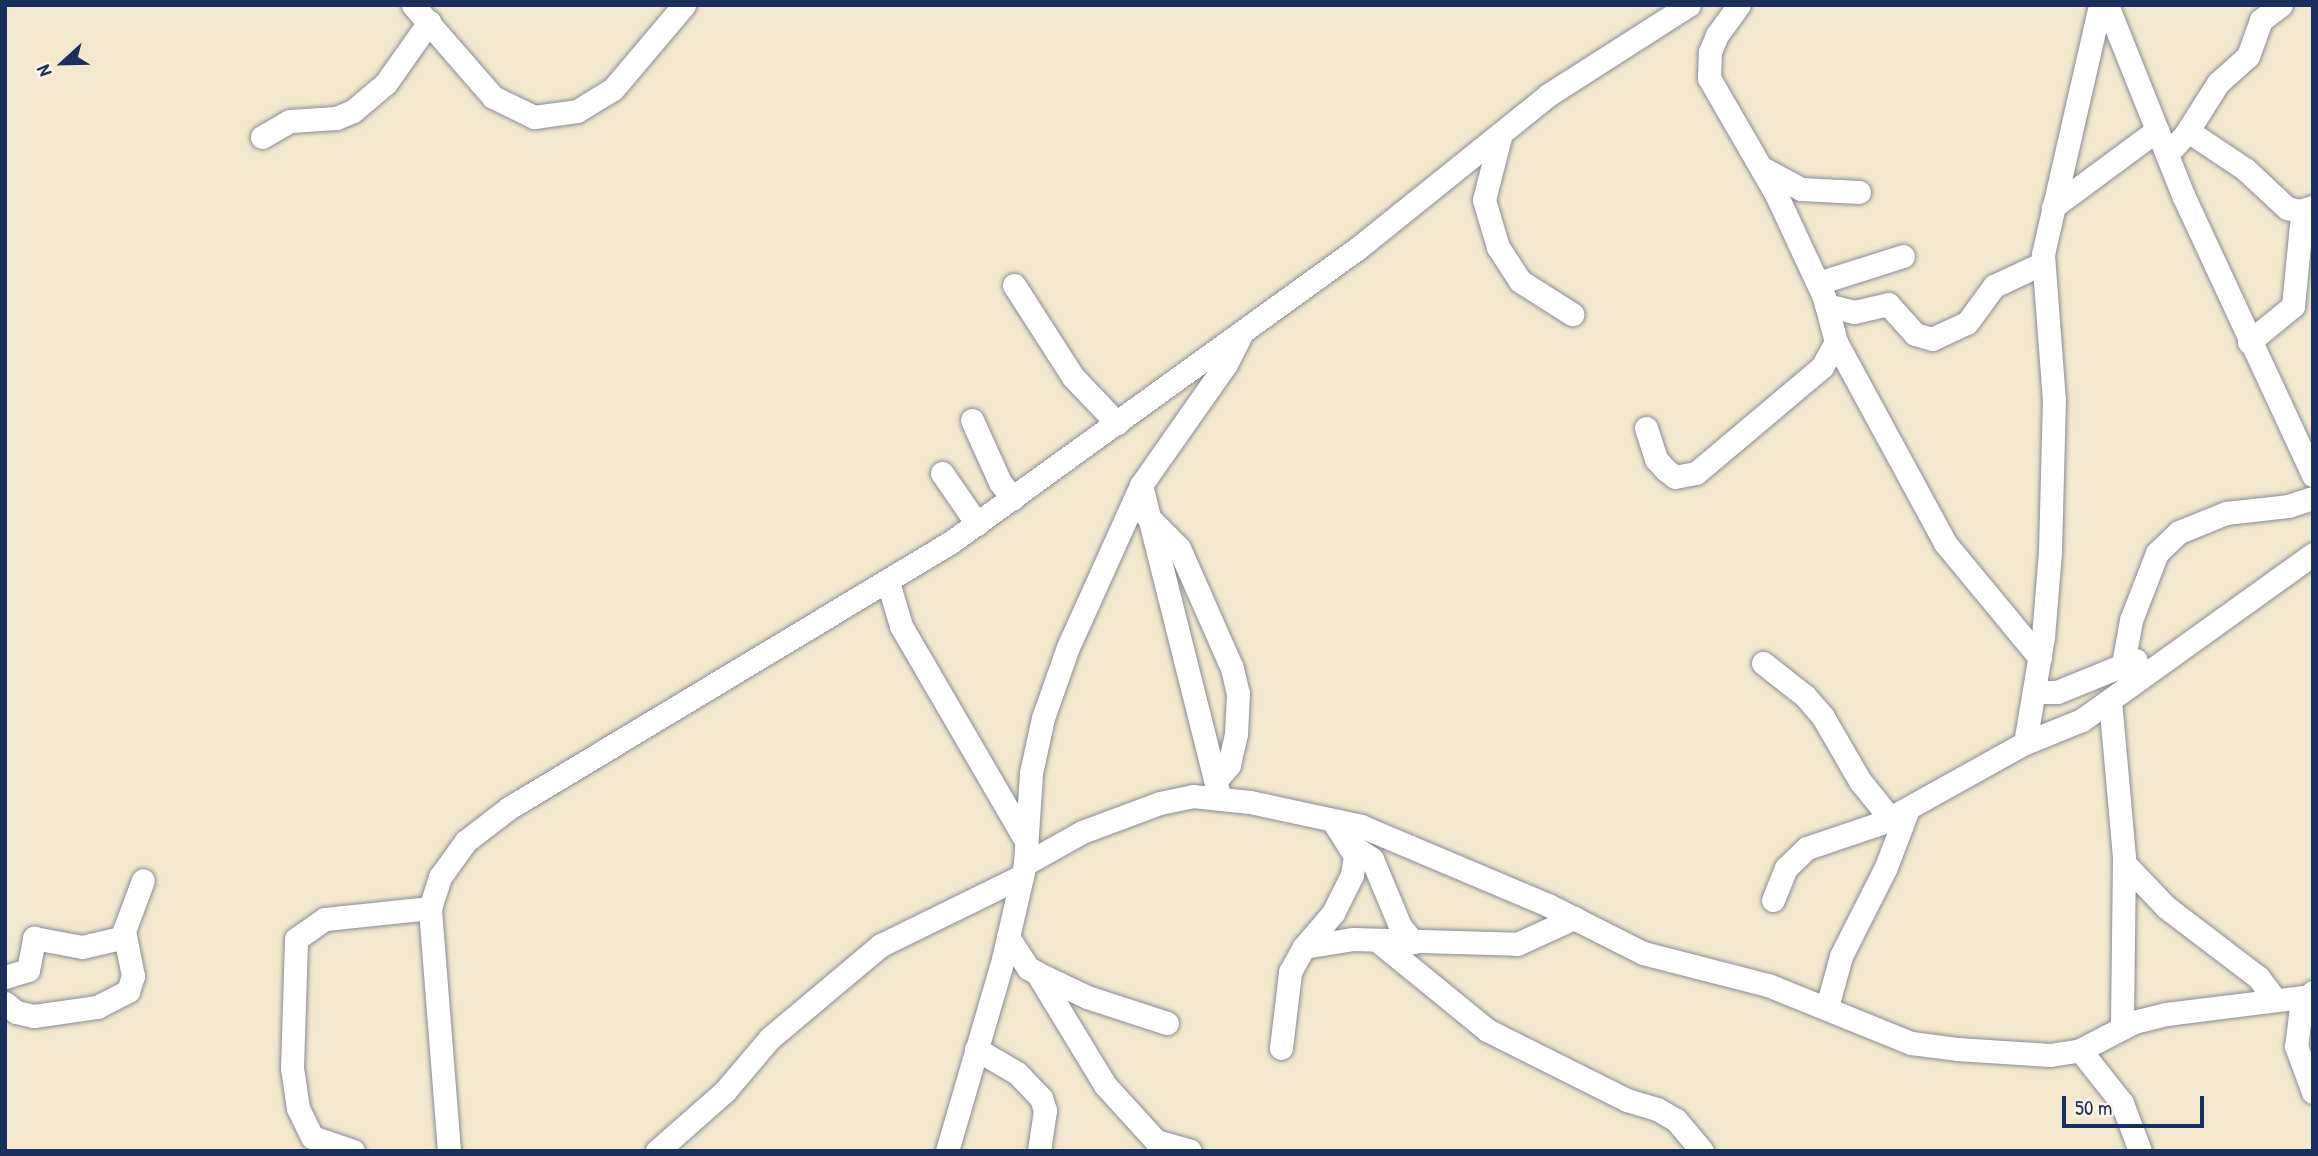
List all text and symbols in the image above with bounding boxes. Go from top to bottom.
north arrow [28,28,98,98]
text: N [30,61,57,80]
scale bar [2066,1082,2208,1126]
text: 50 m [2075,1093,2112,1122]

